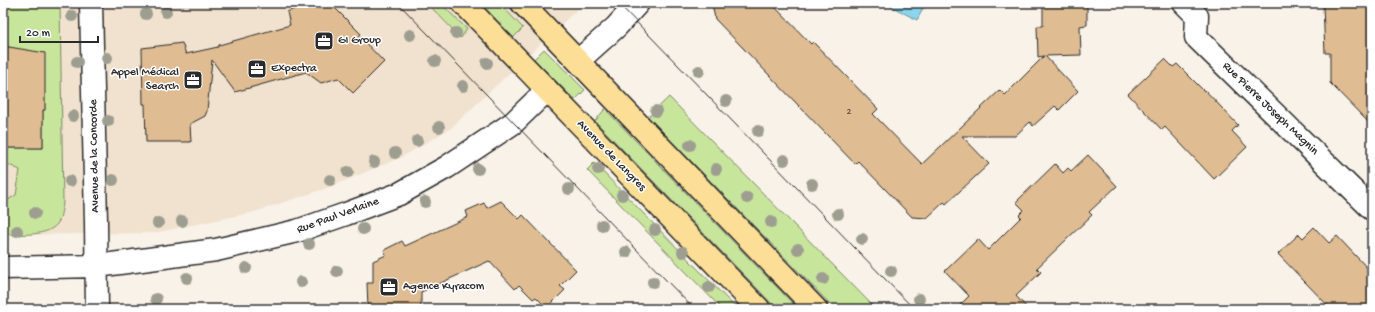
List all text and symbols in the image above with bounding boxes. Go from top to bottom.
scale bar [20,18,98,44]
text: 20 m [26,27,51,41]
office icon: GI Group [313,30,335,52]
place label: GI Group [338,34,381,48]
office icon: Expectra [246,58,268,80]
street label: Rue Pierre Joseph Magnin [1219,59,1321,159]
place label: Expectra [271,62,317,76]
place label: Appel Médical Search [111,66,180,94]
office icon: Appel Médical Search [182,69,204,91]
street label: Avenue de la Concorde [87,98,103,213]
house number: 2 [847,106,852,118]
street label: Avenue de Langres [574,118,649,195]
street label: Rue Paul Verlaine [295,194,382,237]
office icon: Agence Kyracom [378,276,400,298]
place label: Agence Kyracom [403,280,485,294]

